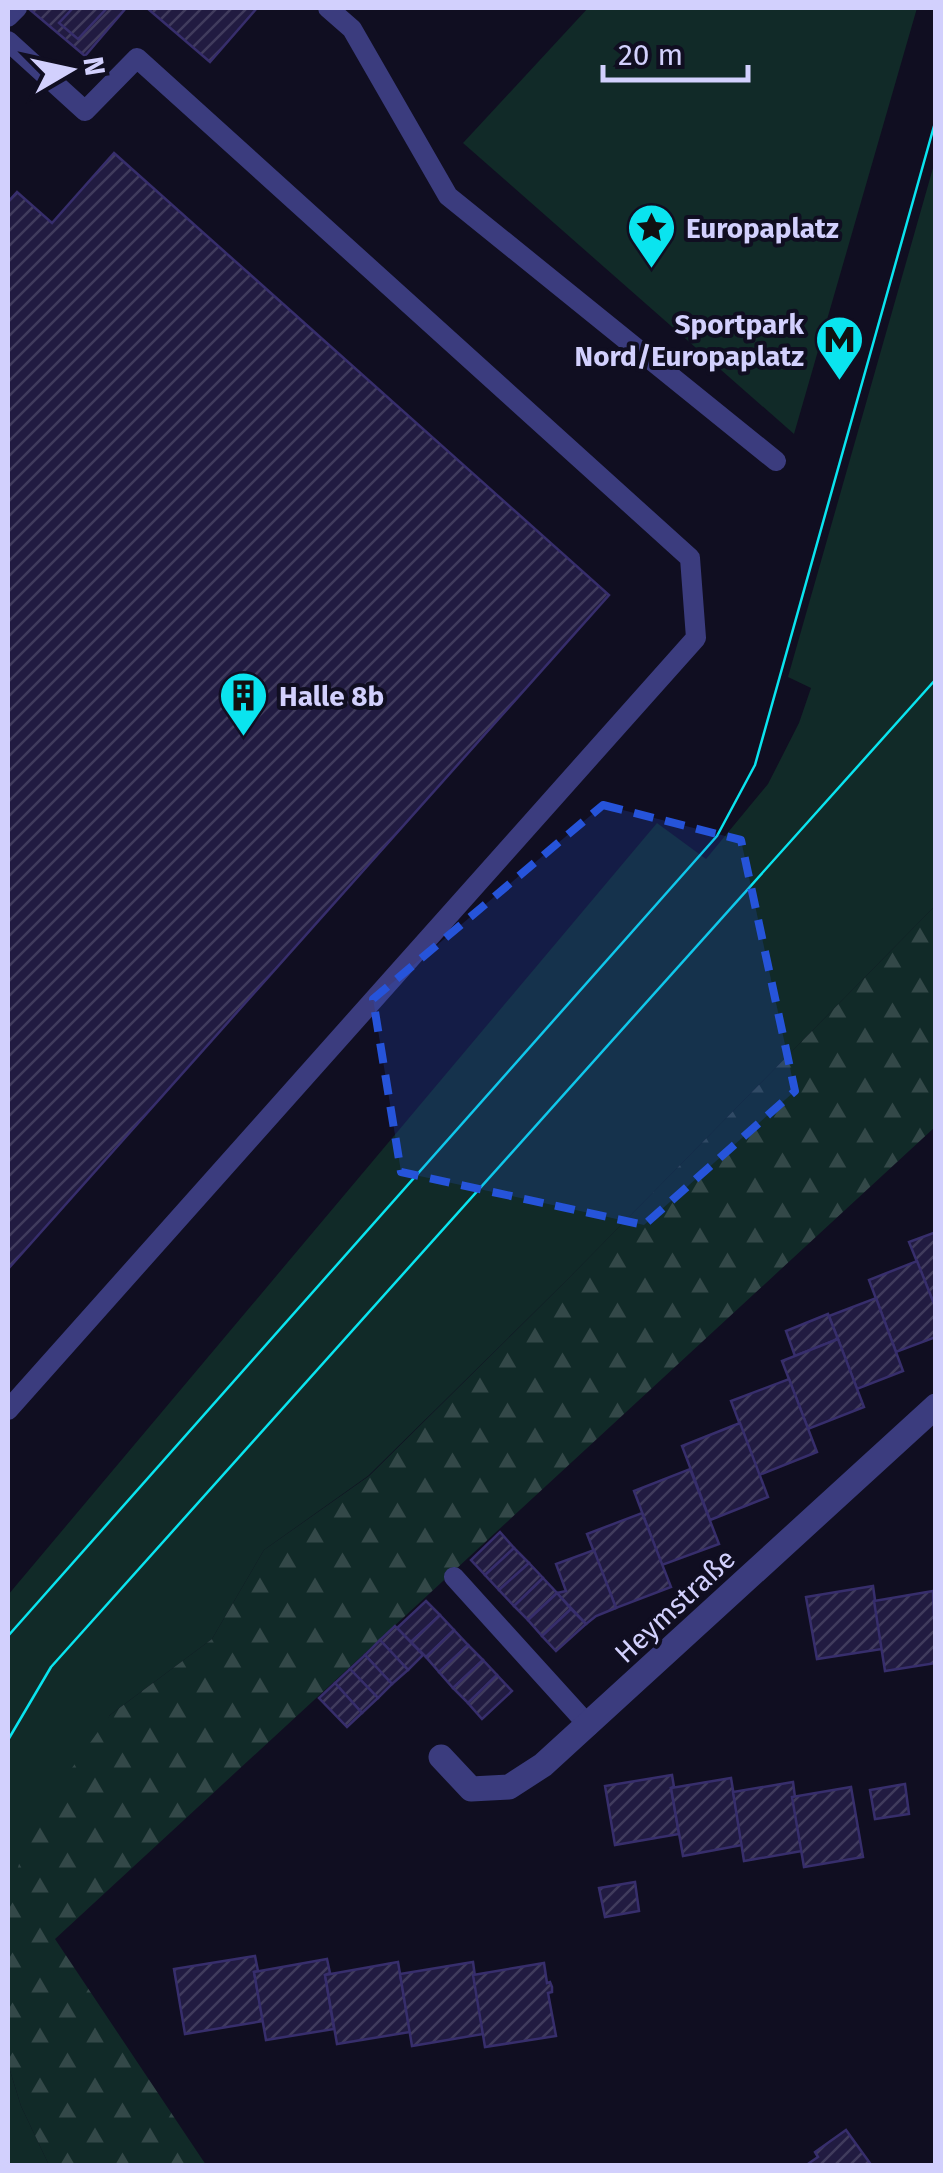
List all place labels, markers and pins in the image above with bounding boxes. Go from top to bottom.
place icon: Europaplatz [625,202,677,270]
place label: Europaplatz [686,212,839,245]
place label: Sportpark Nord/Europaplatz [575,308,805,373]
metro station icon: Sportpark Nord/Europaplatz [813,314,865,382]
building icon: Halle 8b [218,670,270,738]
place label: Halle 8b [279,680,384,713]

